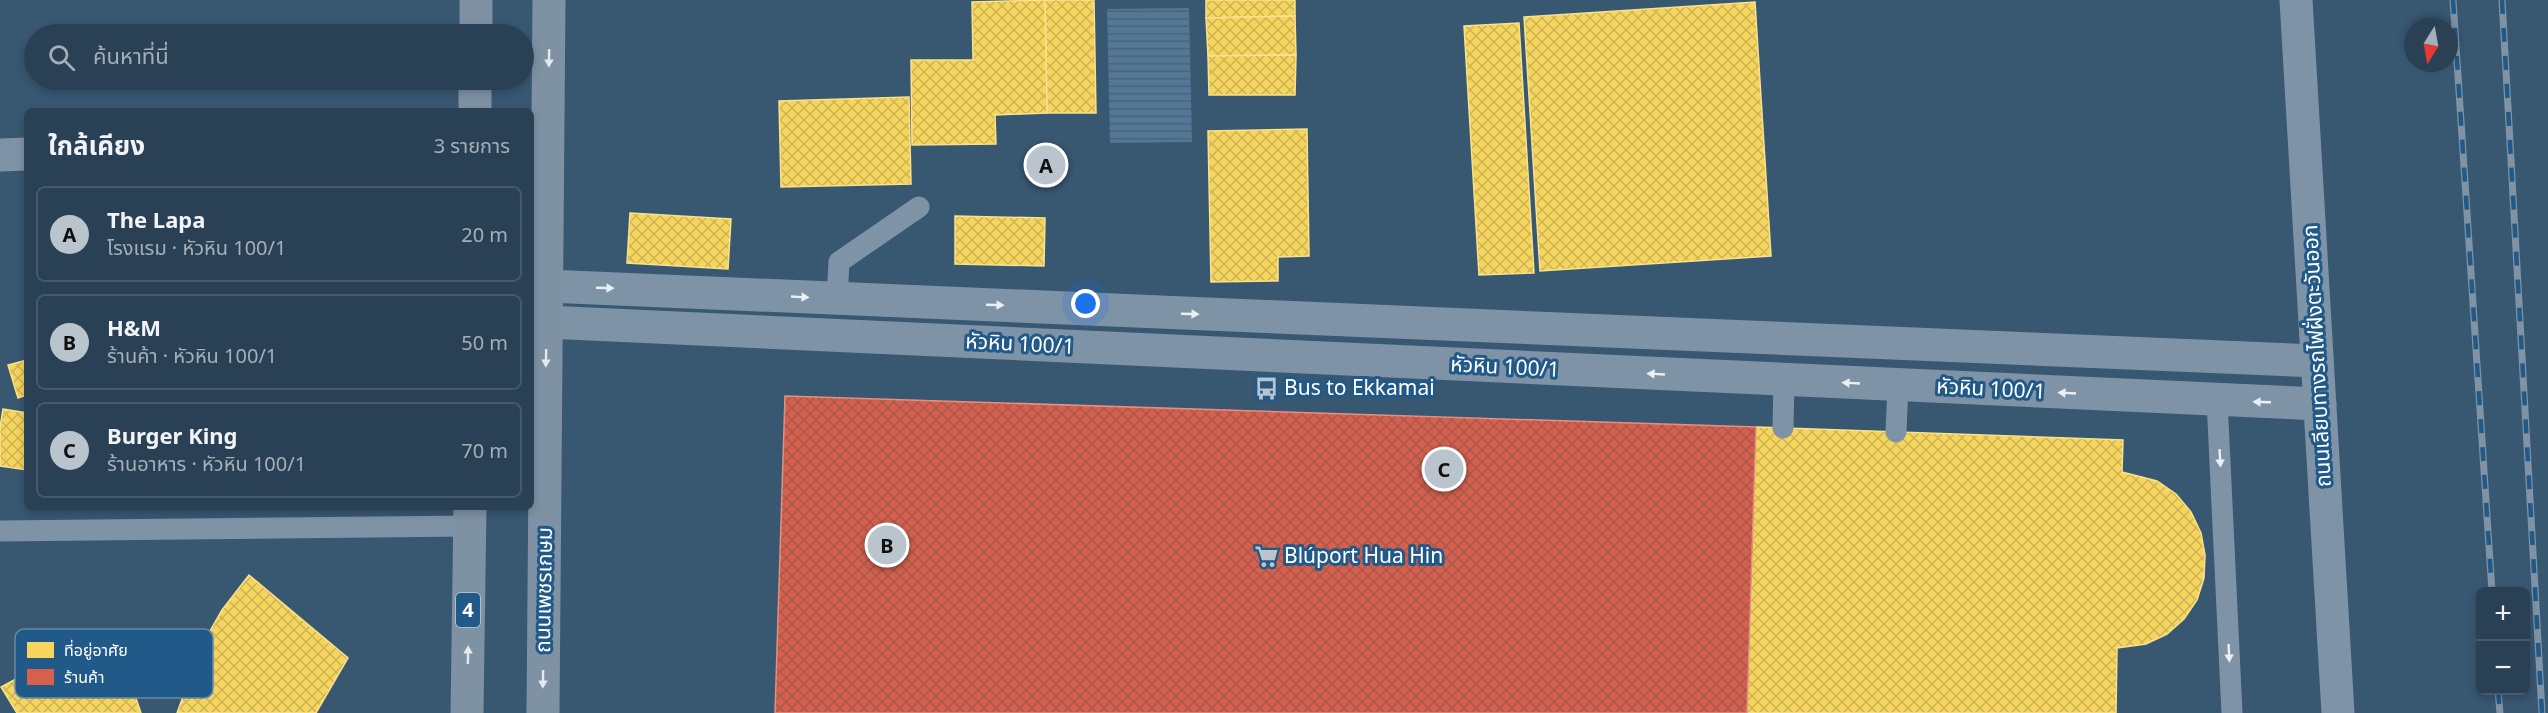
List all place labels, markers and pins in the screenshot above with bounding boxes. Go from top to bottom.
pin: A [1026,142,1066,188]
place label: Bus to Ekkamai [1284,373,1435,401]
bus stop icon: Bus to Ekkamai [1253,375,1279,401]
pin: C [1424,446,1464,492]
pin: B [868,522,906,568]
place label: Blúport Hua Hin [1284,541,1443,569]
supermarket icon: Blúport Hua Hin [1253,543,1279,569]

